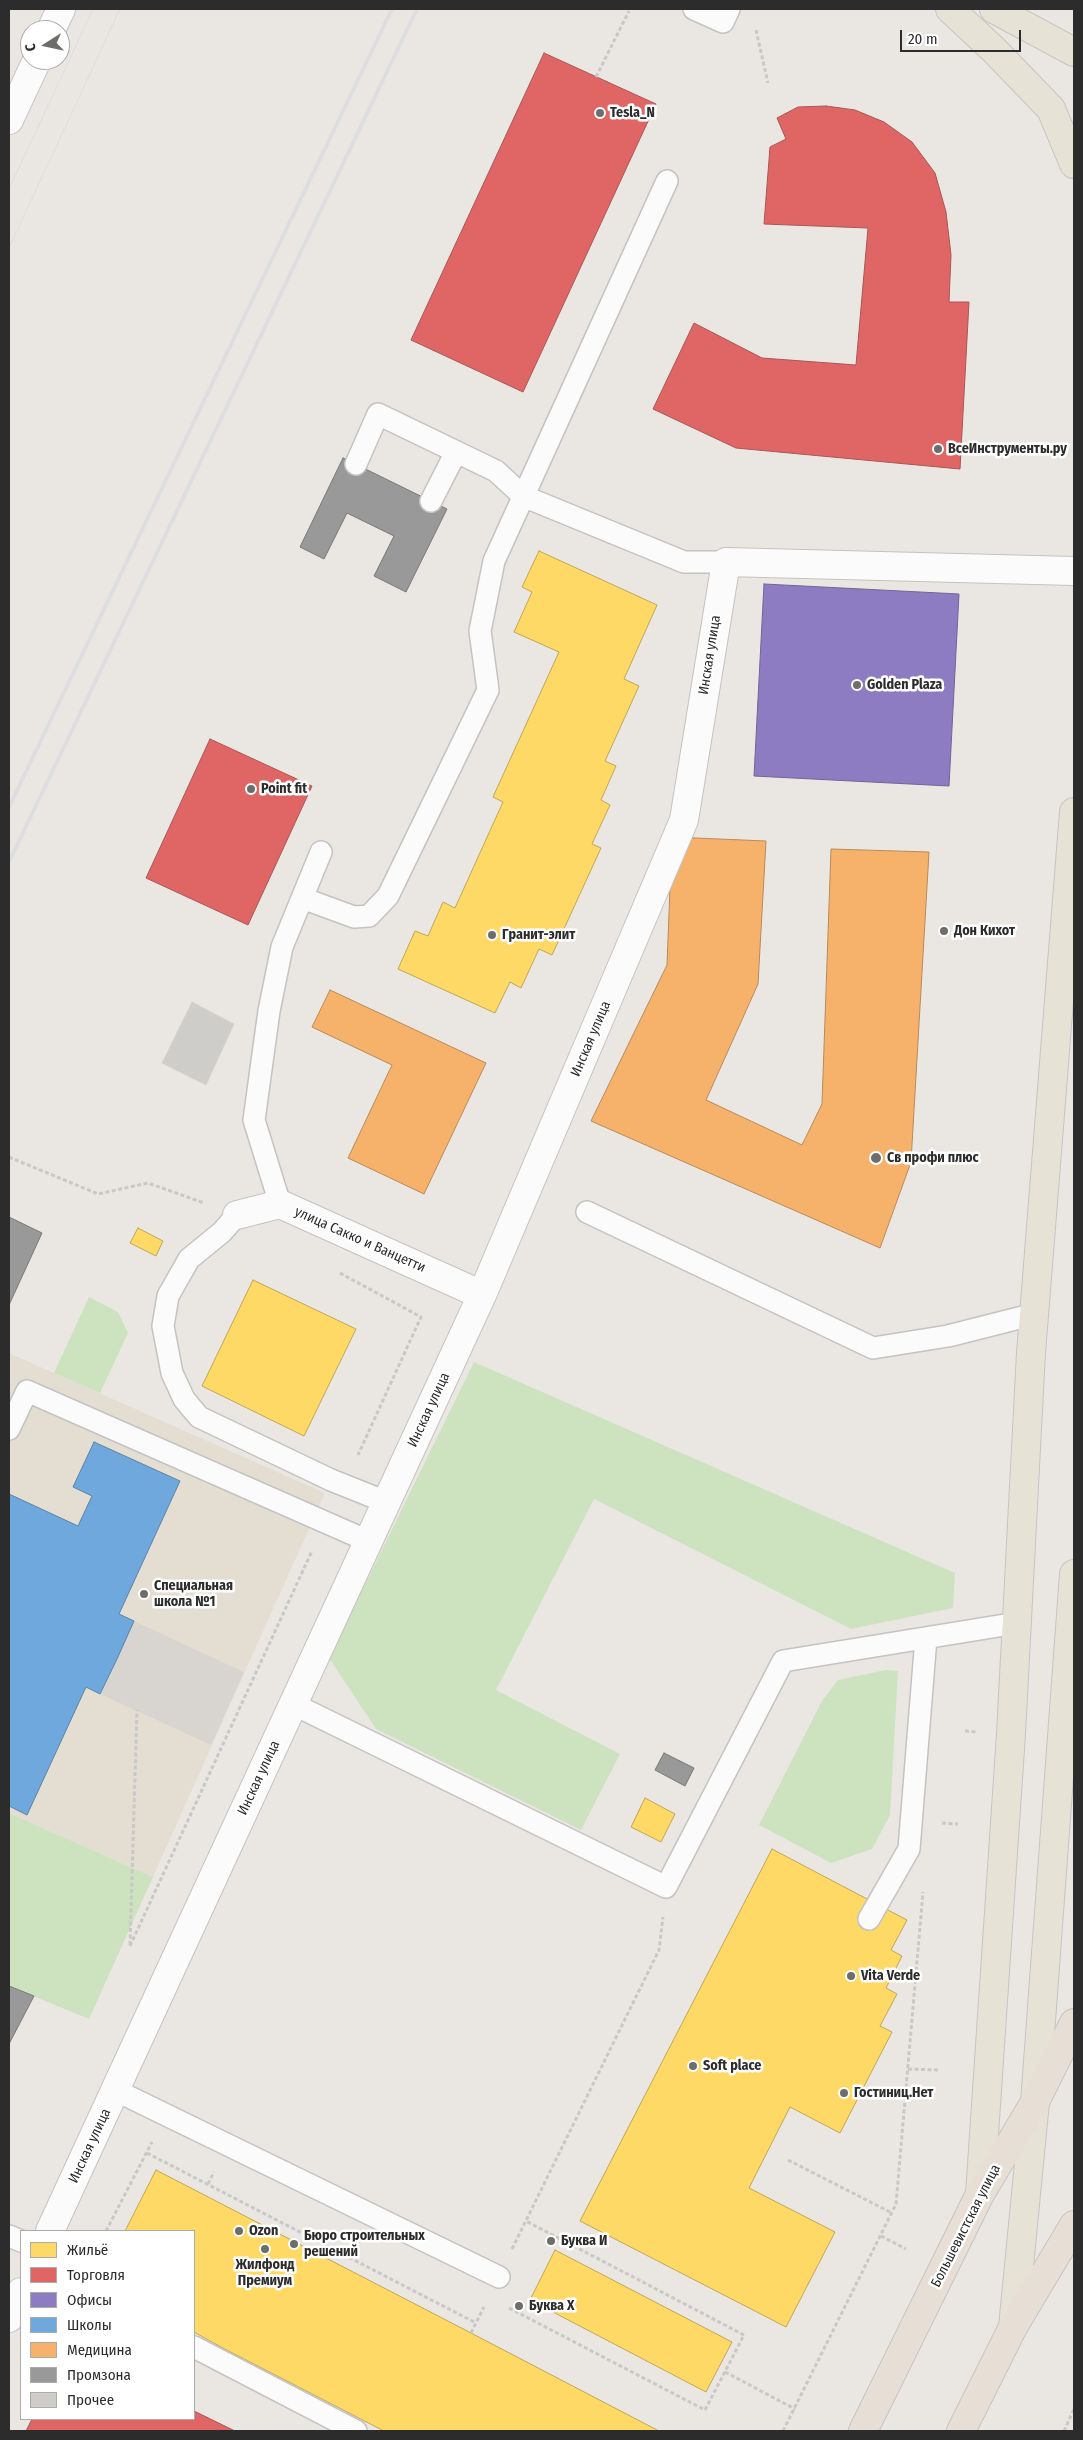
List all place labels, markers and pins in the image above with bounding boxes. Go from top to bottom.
place label: Tesla_N [610,105,655,121]
marker: Tesla_N [594,107,606,119]
place label: ВсеИнструменты.ру [948,441,1067,457]
marker: ВсеИнструменты.ру [932,443,944,455]
place label: Golden Plaza [867,677,942,693]
marker: Golden Plaza [851,679,863,691]
place label: Point fit [261,781,307,797]
marker: Point fit [245,783,257,795]
place label: Дон Кихот [954,923,1015,939]
marker: Дон Кихот [938,925,950,937]
place label: Гранит-элит [502,927,575,943]
marker: Гранит-элит [486,929,498,941]
place label: Св профи плюс [887,1150,979,1166]
marker: Св профи плюс [869,1151,883,1165]
place label: Специальная школа №1 [154,1578,233,1610]
marker: Специальная школа №1 [138,1588,150,1600]
place label: Vita Verde [861,1968,920,1984]
marker: Vita Verde [845,1970,857,1982]
place label: Soft place [703,2058,761,2074]
marker: Soft place [687,2060,699,2072]
place label: Гостиниц.Нет [854,2085,933,2101]
marker: Гостиниц.Нет [838,2087,850,2099]
place label: Ozon [249,2223,278,2239]
marker: Ozon [233,2225,245,2237]
place label: Бюро строительных решений [304,2228,425,2260]
place label: Буква И [561,2233,607,2249]
marker: Буква И [545,2235,557,2247]
marker: Бюро строительных решений [288,2238,300,2250]
marker: Жилфонд Премиум [259,2243,271,2255]
place label: Жилфонд Премиум [236,2257,294,2290]
place label: Буква Х [529,2298,574,2314]
marker: Буква Х [513,2300,525,2312]

